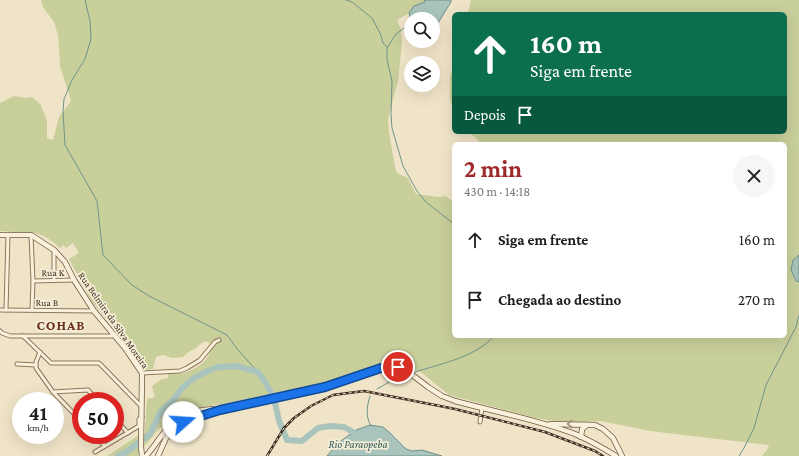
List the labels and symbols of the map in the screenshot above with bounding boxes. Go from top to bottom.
street label: Rua K [41,267,65,278]
street label: Rua Belmira da Silva Moreira [76,270,151,371]
street label: Rua B [36,297,59,308]
district label: COHAB [36,317,86,333]
pin [381,350,415,384]
speed limit sign: 50 [72,392,124,444]
position arrow [162,401,204,443]
one-way arrow [567,420,573,428]
water label: Rio Paraopeba [328,438,388,451]

